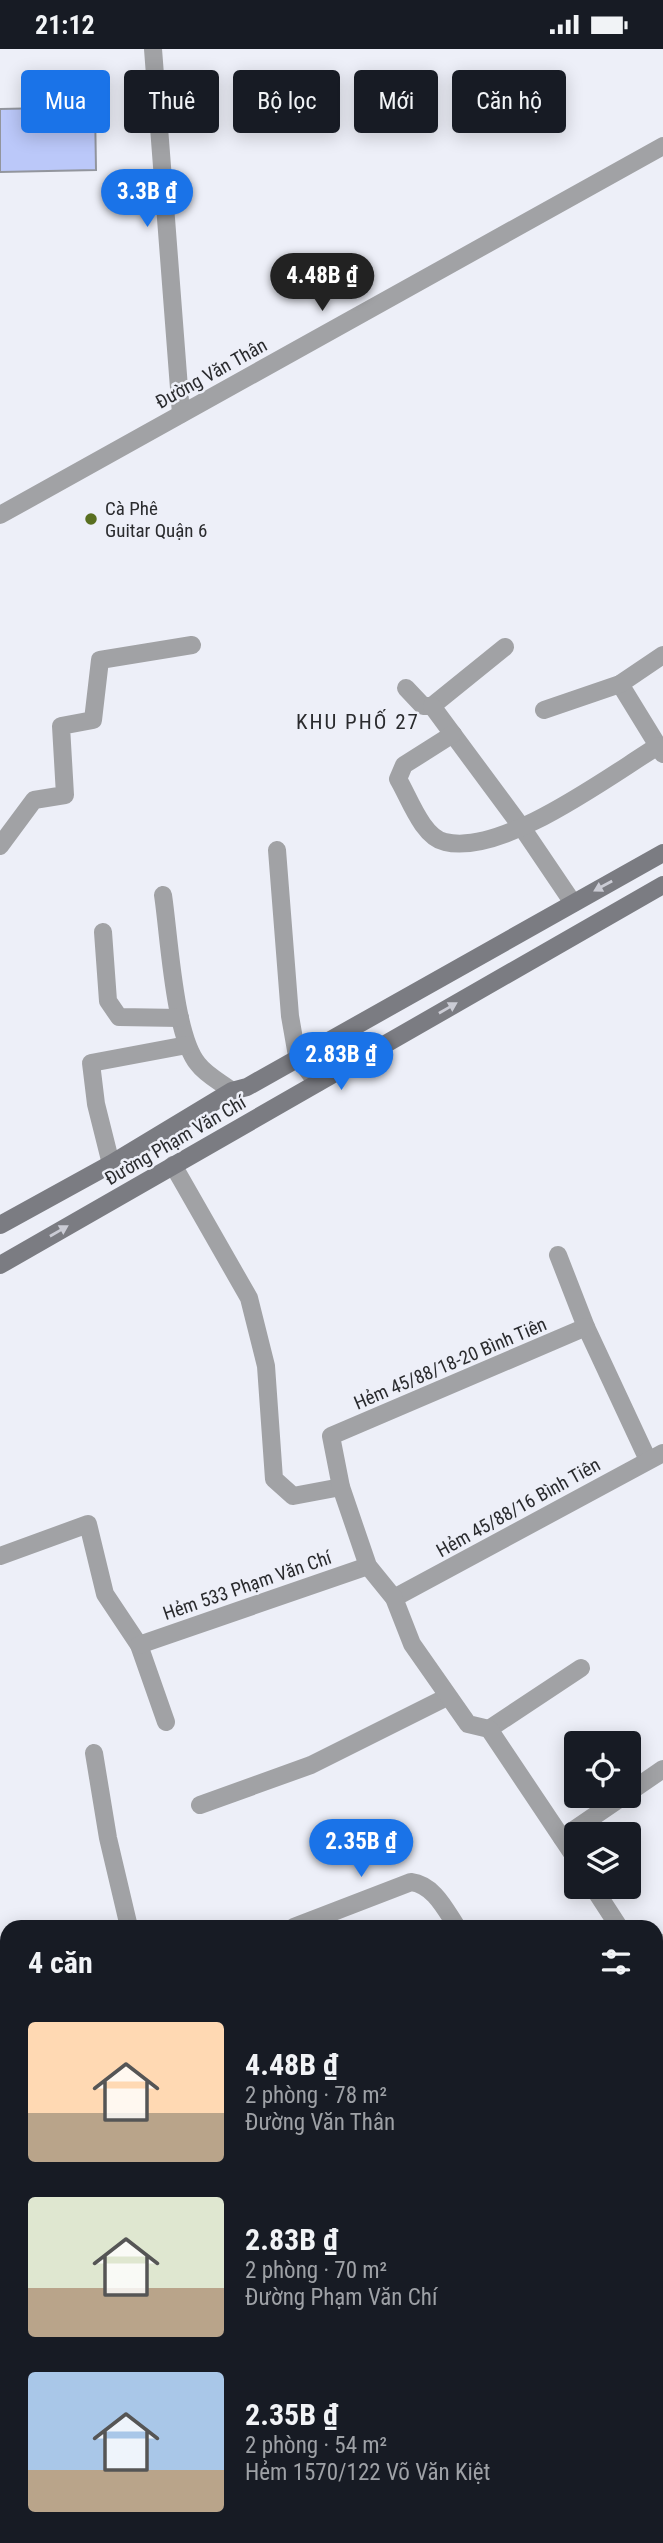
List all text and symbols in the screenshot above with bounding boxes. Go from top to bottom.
text: 21:12 [35,10,95,40]
chip: Mua [21,70,110,133]
chip: Thuê [124,70,219,133]
chip: Bộ lọc [233,70,340,133]
chip: Mới [354,70,438,133]
chip: Căn hộ [452,70,566,133]
pin: 3.3B ₫ [90,169,204,229]
text: 3.3B ₫ [117,178,177,205]
pin: 4.48B ₫ [257,253,387,313]
text: 4.48B ₫ [286,262,358,289]
street label: Đường Văn Thân [151,333,271,414]
place label: Cà Phê Guitar Quận 6 [105,497,207,542]
marker: Cà Phê Guitar Quận 6 [83,511,99,527]
district label: KHU PHỐ 27 [296,709,420,734]
one-way arrow [594,880,613,892]
one-way arrow [438,1002,457,1014]
pin: 2.83B ₫ [276,1033,406,1092]
text: 2.83B ₫ [305,1041,377,1068]
street label: Đường Phạm Văn Chí [101,1090,251,1190]
one-way arrow [50,1224,69,1237]
street label: Hẻm 45/88/18-20 Bình Tiên [350,1312,550,1415]
street label: Hẻm 45/88/16 Bình Tiên [432,1453,604,1562]
street label: Hẻm 533 Phạm Văn Chí [160,1545,336,1625]
map controls [564,1731,641,1899]
button: locate [564,1731,641,1808]
pin: 2.35B ₫ [296,1819,426,1879]
button: layers [564,1822,641,1899]
text: 2.35B ₫ [325,1828,397,1855]
icon: filters [597,1943,635,1981]
text: 4 căn [28,1945,93,1980]
text: 4.48B ₫ [245,2047,338,2082]
icon: home [84,2050,168,2134]
text: 2 phòng · 78 m² [245,2082,387,2109]
text: Đường Văn Thân [245,2109,395,2136]
text: 2.83B ₫ [245,2222,338,2257]
icon: home [84,2225,168,2309]
text: 2 phòng · 70 m² [245,2257,387,2284]
text: Đường Phạm Văn Chí [245,2284,437,2311]
text: 2.35B ₫ [245,2397,338,2432]
icon: home [84,2400,168,2484]
text: 2 phòng · 54 m² [245,2432,387,2459]
text: Hẻm 1570/122 Võ Văn Kiệt [245,2459,490,2486]

